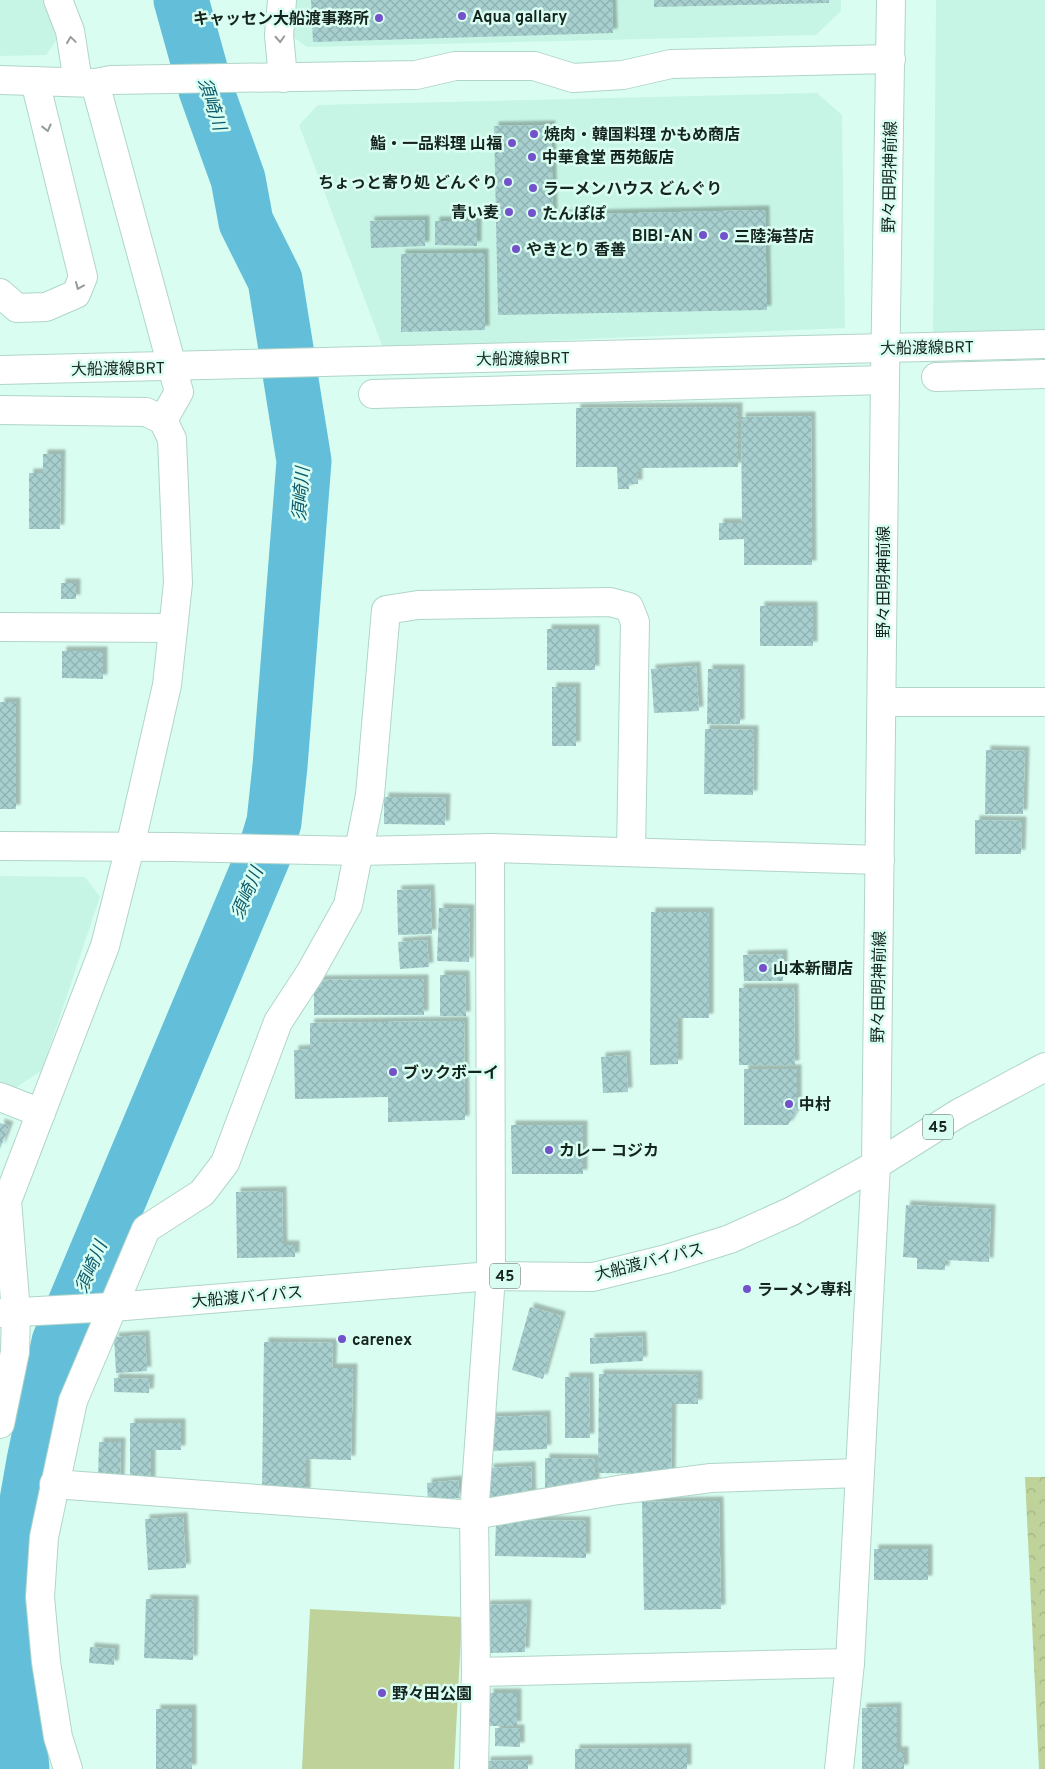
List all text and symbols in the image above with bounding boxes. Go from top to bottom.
place label: Aqua gallary [472,8,567,28]
place label: キャッセン大船渡事務所 [193,10,369,30]
marker: Aqua gallary [456,10,468,22]
marker: キャッセン大船渡事務所 [373,12,385,24]
one-way arrow [274,35,285,43]
one-way arrow [67,36,77,44]
water label: 須崎川 [191,75,230,136]
street label: 野々田明神前線 [880,121,902,233]
one-way arrow [41,124,52,133]
place label: 焼肉・韓国料理 かもめ商店 [544,125,740,146]
marker: 焼肉・韓国料理 かもめ商店 [528,128,540,140]
place label: 鮨・一品料理 山福 [370,134,502,155]
marker: 鮨・一品料理 山福 [506,137,518,149]
place label: 中華食堂 西苑飯店 [542,149,674,169]
marker: 中華食堂 西苑飯店 [526,151,538,163]
place label: ちょっと寄り処 どんぐり [318,174,498,194]
marker: ちょっと寄り処 どんぐり [502,176,514,188]
place label: ラーメンハウス どんぐり [543,180,722,200]
marker: ラーメンハウス どんぐり [527,182,539,194]
place label: 青い麦 [451,204,499,224]
place label: たんぽぽ [542,205,606,225]
marker: 青い麦 [503,206,515,218]
marker: たんぽぽ [526,207,538,219]
place label: BIBI-AN [632,227,693,247]
place label: 三陸海苔店 [734,228,814,248]
marker: BIBI-AN [697,229,709,241]
marker: 三陸海苔店 [718,230,730,242]
place label: やきとり 香善 [526,241,626,261]
marker: やきとり 香善 [510,243,522,255]
one-way arrow [75,281,85,290]
street label: 大船渡線BRT [880,338,974,360]
street label: 大船渡線BRT [476,349,570,371]
street label: 大船渡線BRT [71,359,165,381]
water label: 須崎川 [289,464,316,522]
street label: 野々田明神前線 [875,526,895,638]
water label: 須崎川 [227,862,270,923]
street label: 野々田明神前線 [869,931,891,1043]
place label: 山本新聞店 [773,960,853,980]
marker: 山本新聞店 [757,962,769,974]
place label: ブックボーイ [403,1064,499,1084]
marker: ブックボーイ [387,1066,399,1078]
place label: 中村 [799,1095,831,1116]
marker: 中村 [783,1098,795,1110]
road number: 45 [923,1114,953,1140]
place label: カレー コジカ [559,1142,659,1162]
marker: カレー コジカ [543,1144,555,1156]
water label: 須崎川 [71,1236,114,1297]
street label: 大船渡バイパス [593,1240,706,1286]
road number: 45 [490,1264,520,1288]
place label: ラーメン専科 [757,1281,852,1301]
street label: 大船渡バイパス [191,1283,304,1313]
marker: ラーメン専科 [741,1283,753,1295]
place label: carenex [352,1331,412,1351]
marker: carenex [336,1333,348,1345]
place label: 野々田公園 [392,1685,472,1705]
marker: 野々田公園 [376,1687,388,1699]

